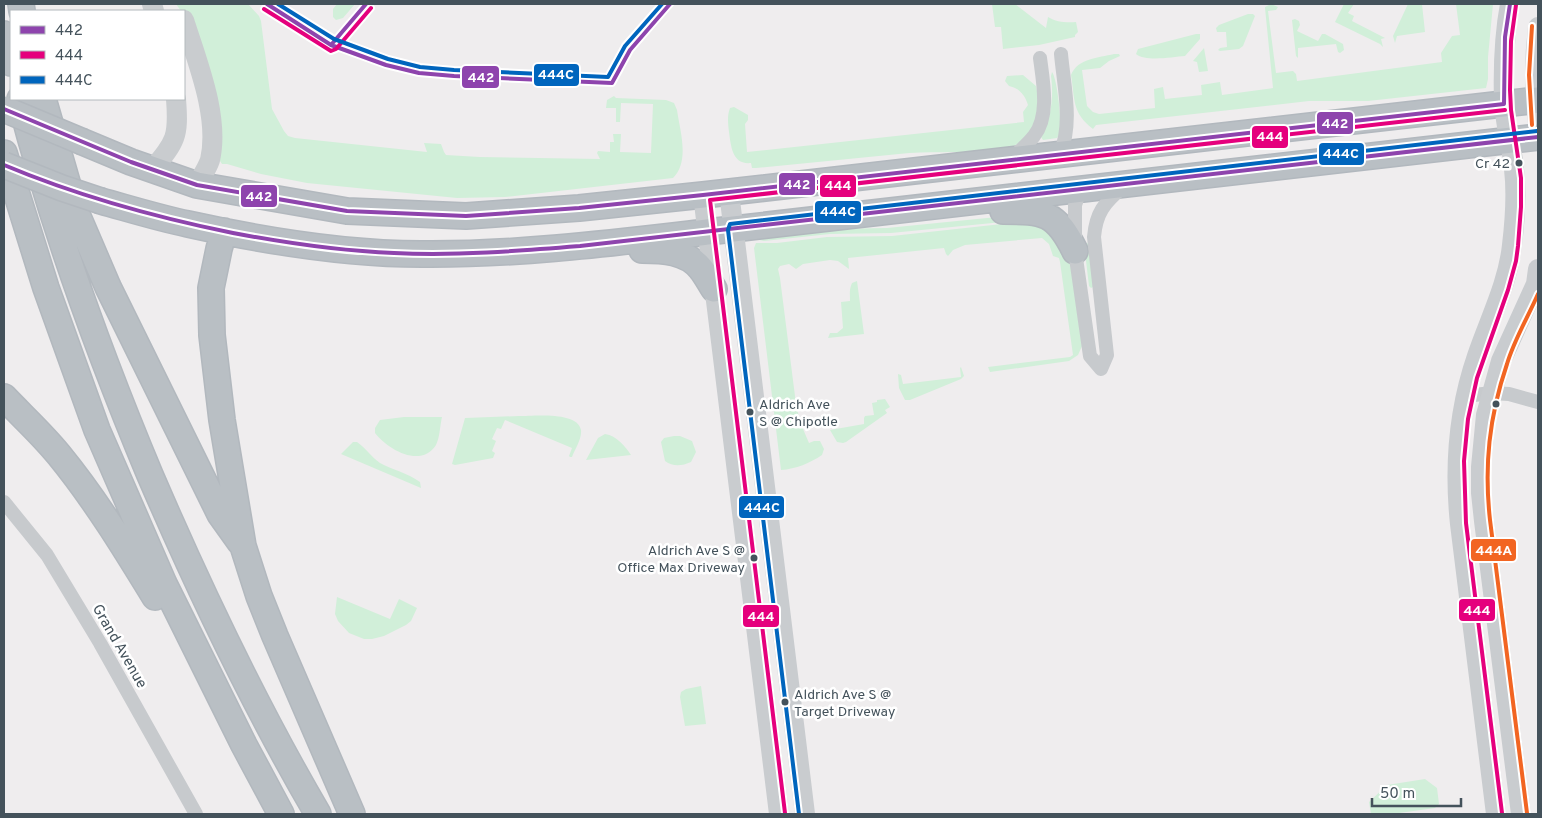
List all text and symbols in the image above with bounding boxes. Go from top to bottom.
legend [10,10,185,100]
text: 442 [55,22,83,41]
text: 444 [55,47,83,66]
line badge: 444C [533,63,580,87]
line badge: 442 [461,65,500,89]
text: 444C [538,67,574,84]
text: 442 [468,70,494,87]
text: 444C [55,72,93,91]
line badge: 442 [1316,111,1354,135]
text: 442 [1322,116,1348,133]
line badge: 444 [1251,125,1289,149]
text: 444 [1257,129,1284,146]
line badge: 444C [1318,142,1365,166]
text: 444C [1323,146,1359,163]
place label: Cr 42 [1475,156,1510,173]
marker: Cr 42 [1514,158,1524,168]
line badge: 442 [778,172,816,196]
line badge: 444 [819,174,857,198]
text: 442 [784,177,810,194]
text: 444 [825,178,852,195]
line badge: 442 [240,184,278,208]
text: 442 [246,189,272,206]
line badge: 444C [814,200,862,224]
text: 444C [820,204,856,221]
place label: Aldrich Ave S @ Chipotle [759,397,838,431]
unlabelled marker [1491,399,1501,409]
marker: Aldrich Ave S @ Chipotle [745,407,755,417]
line badge: 444C [738,495,785,519]
text: 444C [744,500,780,517]
line badge: 444A [1470,538,1517,562]
place label: Aldrich Ave S @ Office Max Driveway [617,543,745,577]
text: 444A [1476,543,1512,560]
marker: Aldrich Ave S @ Office Max Driveway [749,553,759,563]
line badge: 444 [1458,598,1496,622]
street label: Grand Avenue [87,601,150,692]
text: 444 [1464,603,1491,620]
line badge: 444 [742,604,780,628]
text: 444 [748,609,775,626]
place label: Aldrich Ave S @ Target Driveway [794,687,895,721]
marker: Aldrich Ave S @ Target Driveway [780,697,790,707]
scale bar [1372,776,1461,808]
text: 50 m [1380,785,1415,804]

